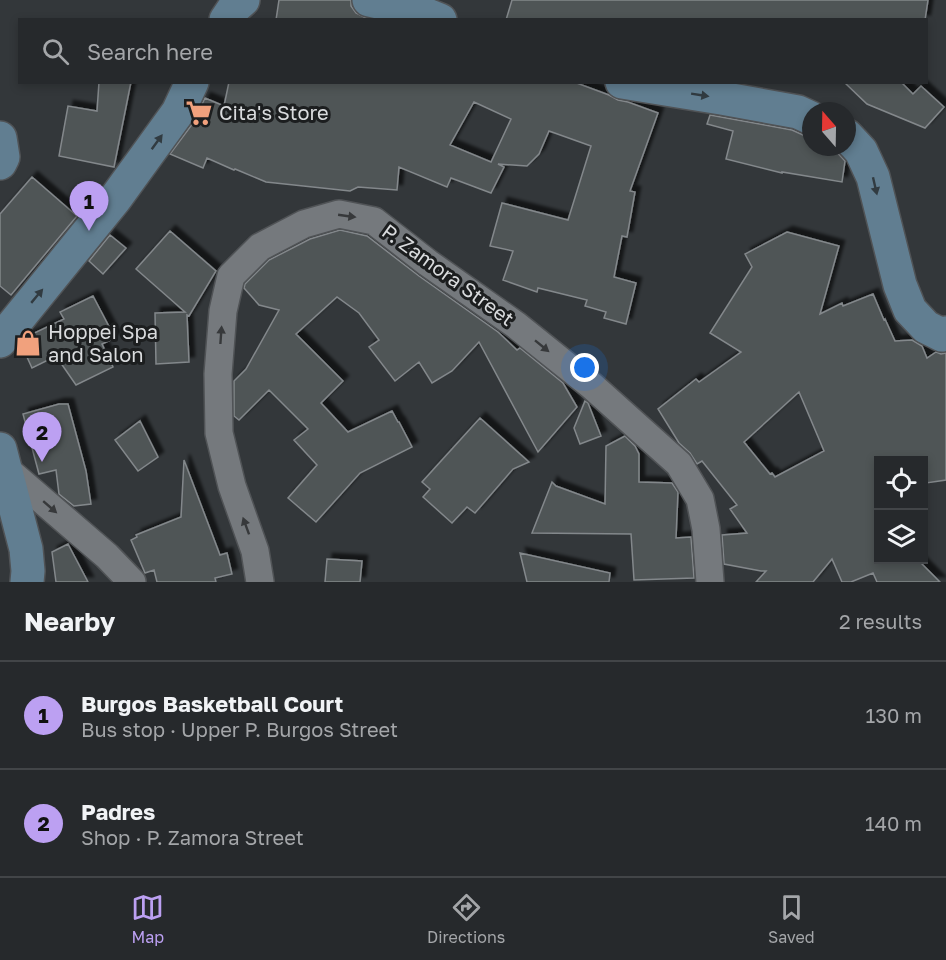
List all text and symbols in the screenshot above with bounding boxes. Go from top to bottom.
search box [18,18,928,84]
icon: search [39,35,72,68]
text: Search here [87,38,213,65]
one-way arrow [691,91,710,100]
supermarket icon: Cita's Store [184,98,214,128]
place label: Cita's Store [219,100,329,124]
north arrow [802,102,856,156]
one-way arrow [151,134,163,150]
one-way arrow [871,177,881,195]
pin: 1 [70,182,109,231]
one-way arrow [338,211,357,220]
street label: P. Zamora Street [378,218,519,330]
one-way arrow [31,288,44,304]
place label: Hoppei Spa and Salon [48,319,158,366]
one-way arrow [216,325,226,344]
shop icon: Hoppei Spa and Salon [13,328,43,358]
one-way arrow [534,339,550,352]
your location [570,353,599,382]
pin: 2 [22,412,62,462]
map controls [874,456,928,564]
button: locate [874,456,928,510]
one-way arrow [42,500,57,513]
button: layers [874,510,928,564]
one-way arrow [240,516,250,534]
text: Nearby [24,606,115,637]
text: 2 results [839,609,922,633]
text: Burgos Basketball Court [81,690,343,717]
text: 1 [38,703,49,727]
text: 130 m [866,703,922,727]
text: Bus stop · Upper P. Burgos Street [81,717,398,741]
text: Padres [81,798,155,825]
text: 2 [37,811,50,835]
text: 140 m [865,811,922,835]
text: Shop · P. Zamora Street [81,825,304,849]
tab: Map [131,891,164,947]
tab: Directions [427,891,505,947]
tab: Saved [768,891,815,947]

